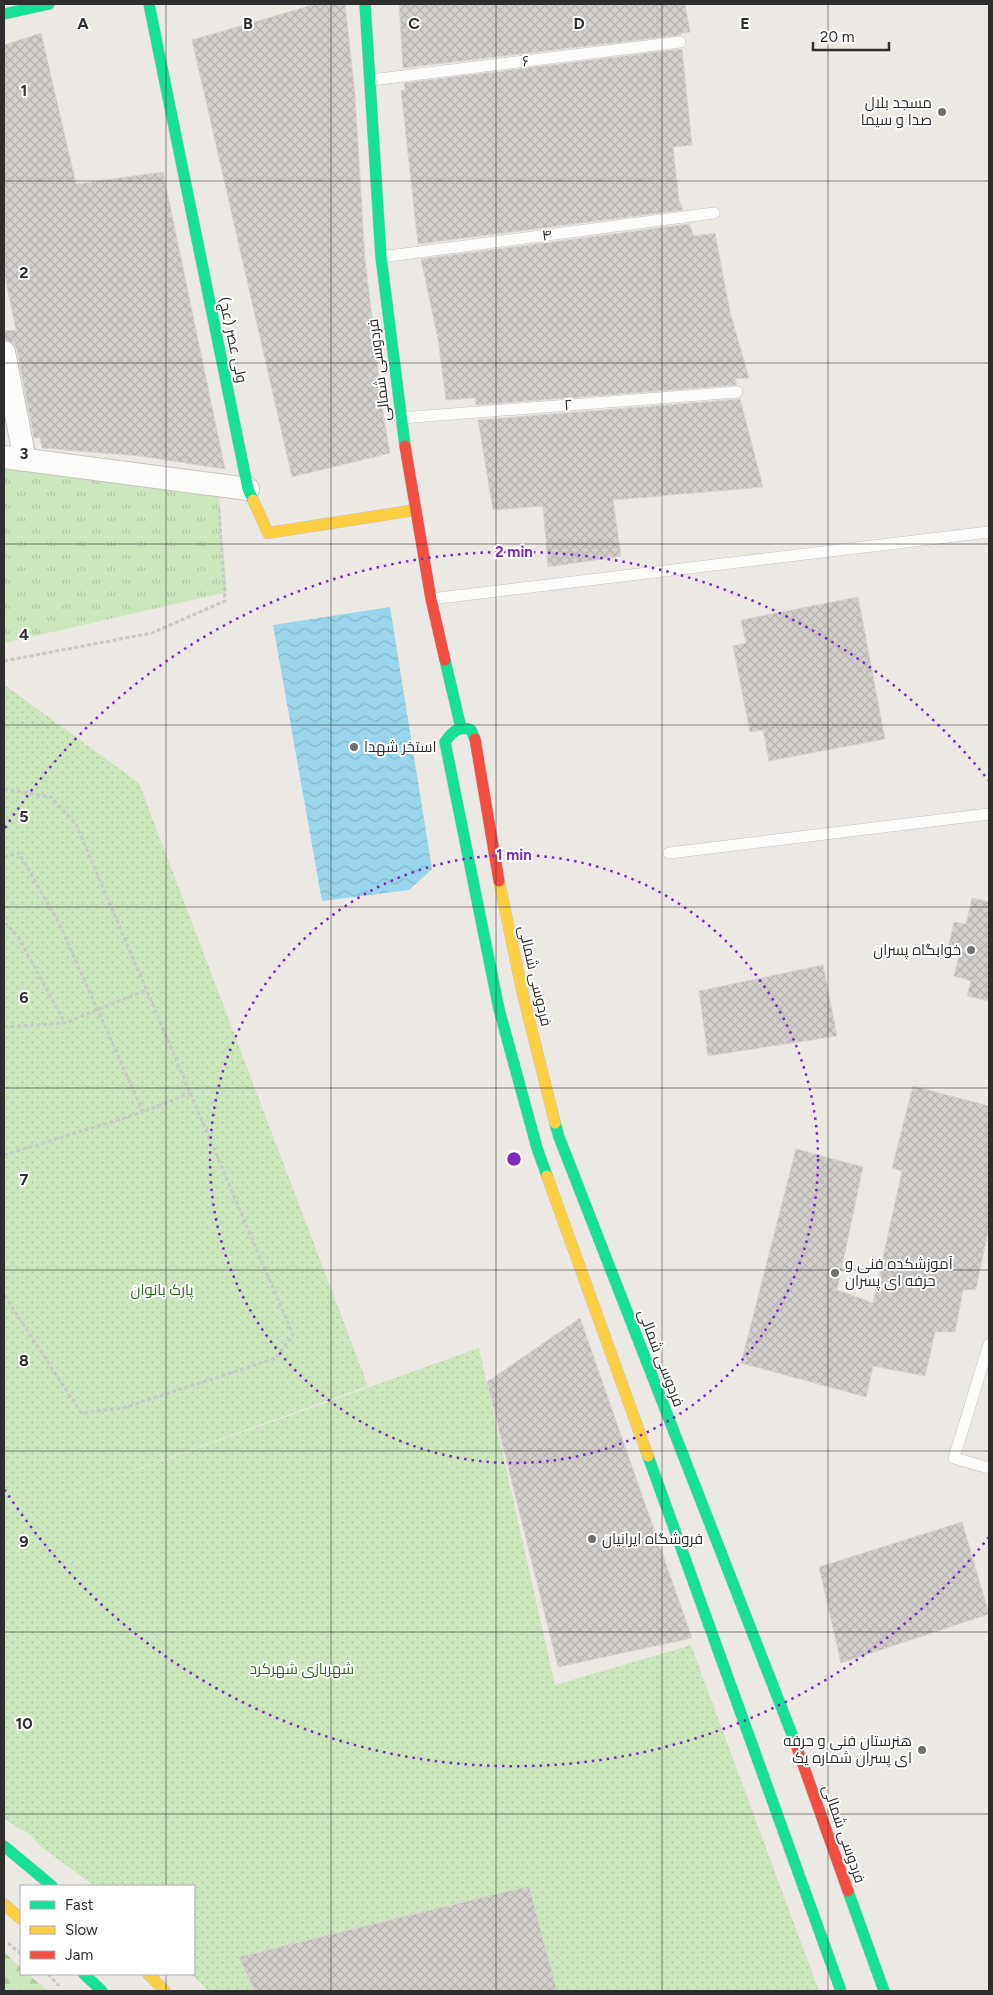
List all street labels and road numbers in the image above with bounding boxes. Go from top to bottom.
street label: ۶ [521,52,531,70]
street label: ۴ [541,225,553,245]
street label: ولی عصر (عج) [213,295,251,385]
street label: فردوسی شمالی [364,318,395,422]
street label: ۲ [563,396,573,414]
street label: فردوسی شمالی [514,924,555,1028]
street label: فردوسی شمالی [633,1307,688,1410]
street label: فردوسی شمالی [818,1782,869,1886]

